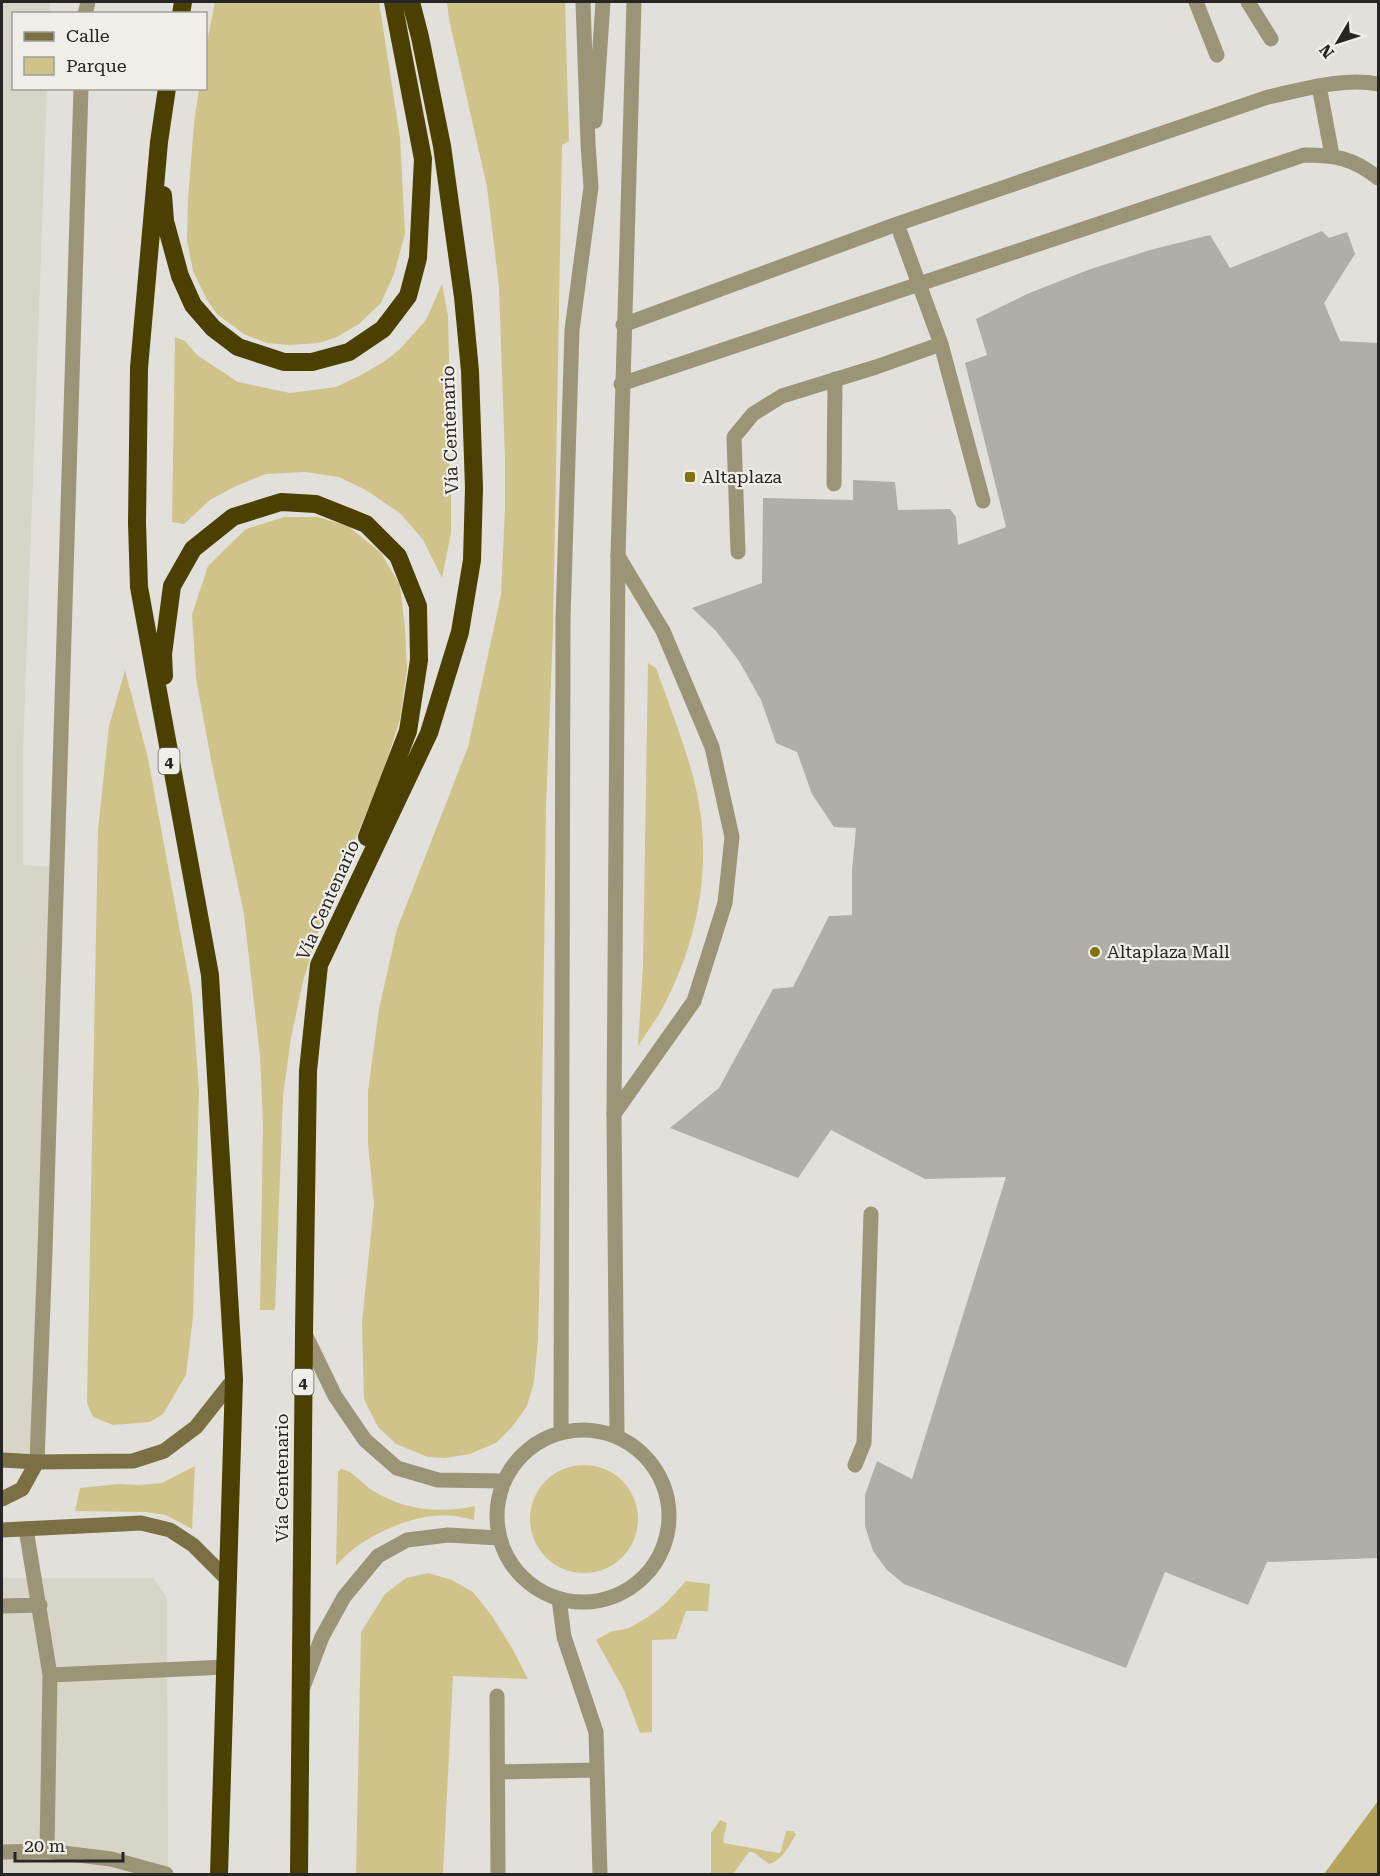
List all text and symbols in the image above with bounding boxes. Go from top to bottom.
legend [12,12,207,90]
north arrow [1308,12,1368,72]
text: Calle [66,25,110,46]
text: N [1315,40,1338,62]
text: Parque [66,55,127,76]
street label: Vía Centenario [437,365,462,495]
place label: Altaplaza [702,466,782,487]
marker: Altaplaza [683,470,697,484]
road number: 4 [158,748,180,774]
street label: Vía Centenario [292,837,363,963]
place label: Altaplaza Mall [1107,941,1230,962]
marker: Altaplaza Mall [1088,945,1102,959]
road number: 4 [292,1369,314,1395]
street label: Vía Centenario [271,1413,292,1543]
scale bar [15,1825,123,1863]
text: 20 m [24,1835,65,1856]

